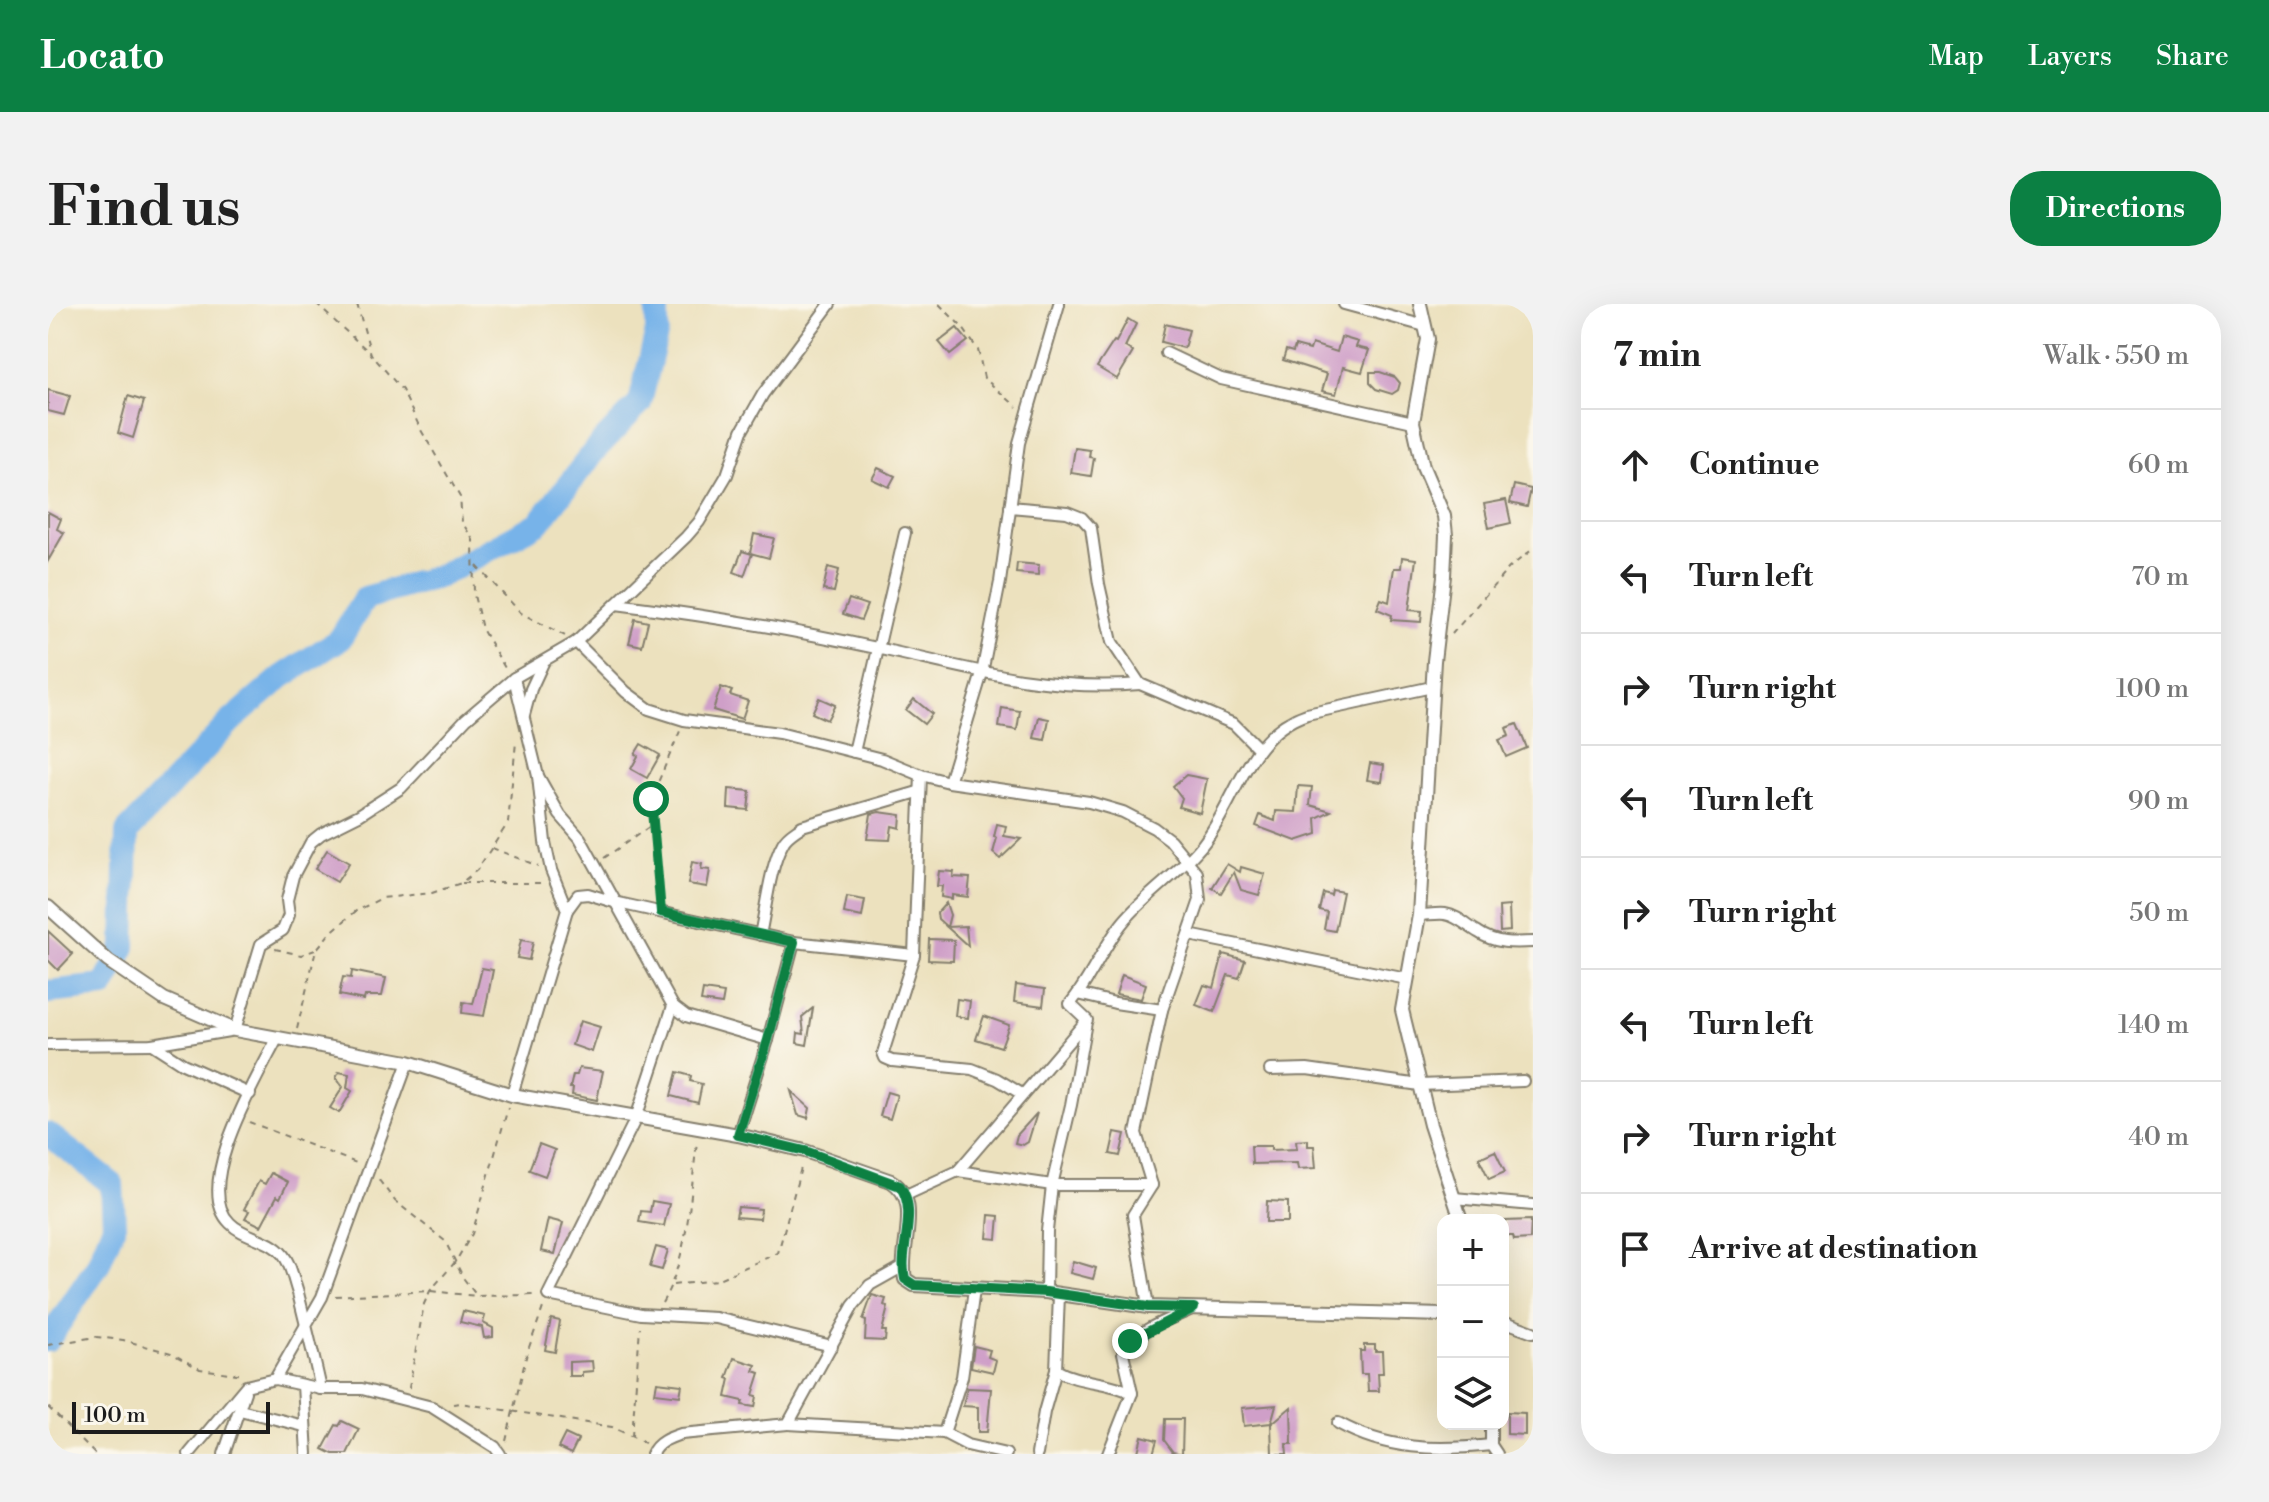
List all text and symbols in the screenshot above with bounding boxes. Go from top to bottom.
text: Locato [40,33,165,80]
text: Map [1929,39,1984,74]
text: Layers [2028,39,2112,74]
text: Share [2156,39,2229,74]
button: Directions [2010,171,2221,246]
text: Find us [48,173,241,243]
text: 7 min [1613,335,1701,377]
text: Walk · 550 m [2044,340,2189,372]
icon: ahead [1613,443,1657,487]
text: Continue [1689,446,1820,484]
text: 60 m [2128,449,2189,481]
icon: left [1613,555,1657,599]
text: Turn left [1689,558,1813,596]
text: 70 m [2131,561,2189,593]
icon: right [1613,667,1657,711]
text: Turn right [1689,670,1836,708]
text: 100 m [2116,673,2189,705]
icon: left [1613,779,1657,823]
route start [633,781,669,817]
text: Turn left [1689,782,1813,820]
text: 90 m [2128,785,2189,817]
icon: right [1613,891,1657,935]
text: Turn right [1689,894,1836,932]
text: 50 m [2129,897,2189,929]
icon: left [1613,1003,1657,1047]
text: Turn left [1689,1006,1813,1044]
text: 140 m [2118,1009,2189,1041]
icon: right [1613,1115,1657,1159]
text: Turn right [1689,1118,1836,1156]
text: 40 m [2128,1121,2189,1153]
map controls [1437,1214,1509,1430]
button: + [1437,1214,1509,1286]
icon: arrive [1613,1227,1657,1271]
text: Arrive at destination [1689,1230,1978,1268]
button: − [1437,1286,1509,1358]
route end [1112,1323,1148,1359]
button: layers [1437,1358,1509,1430]
scale bar [72,1398,270,1434]
text: 100 m [84,1402,146,1429]

